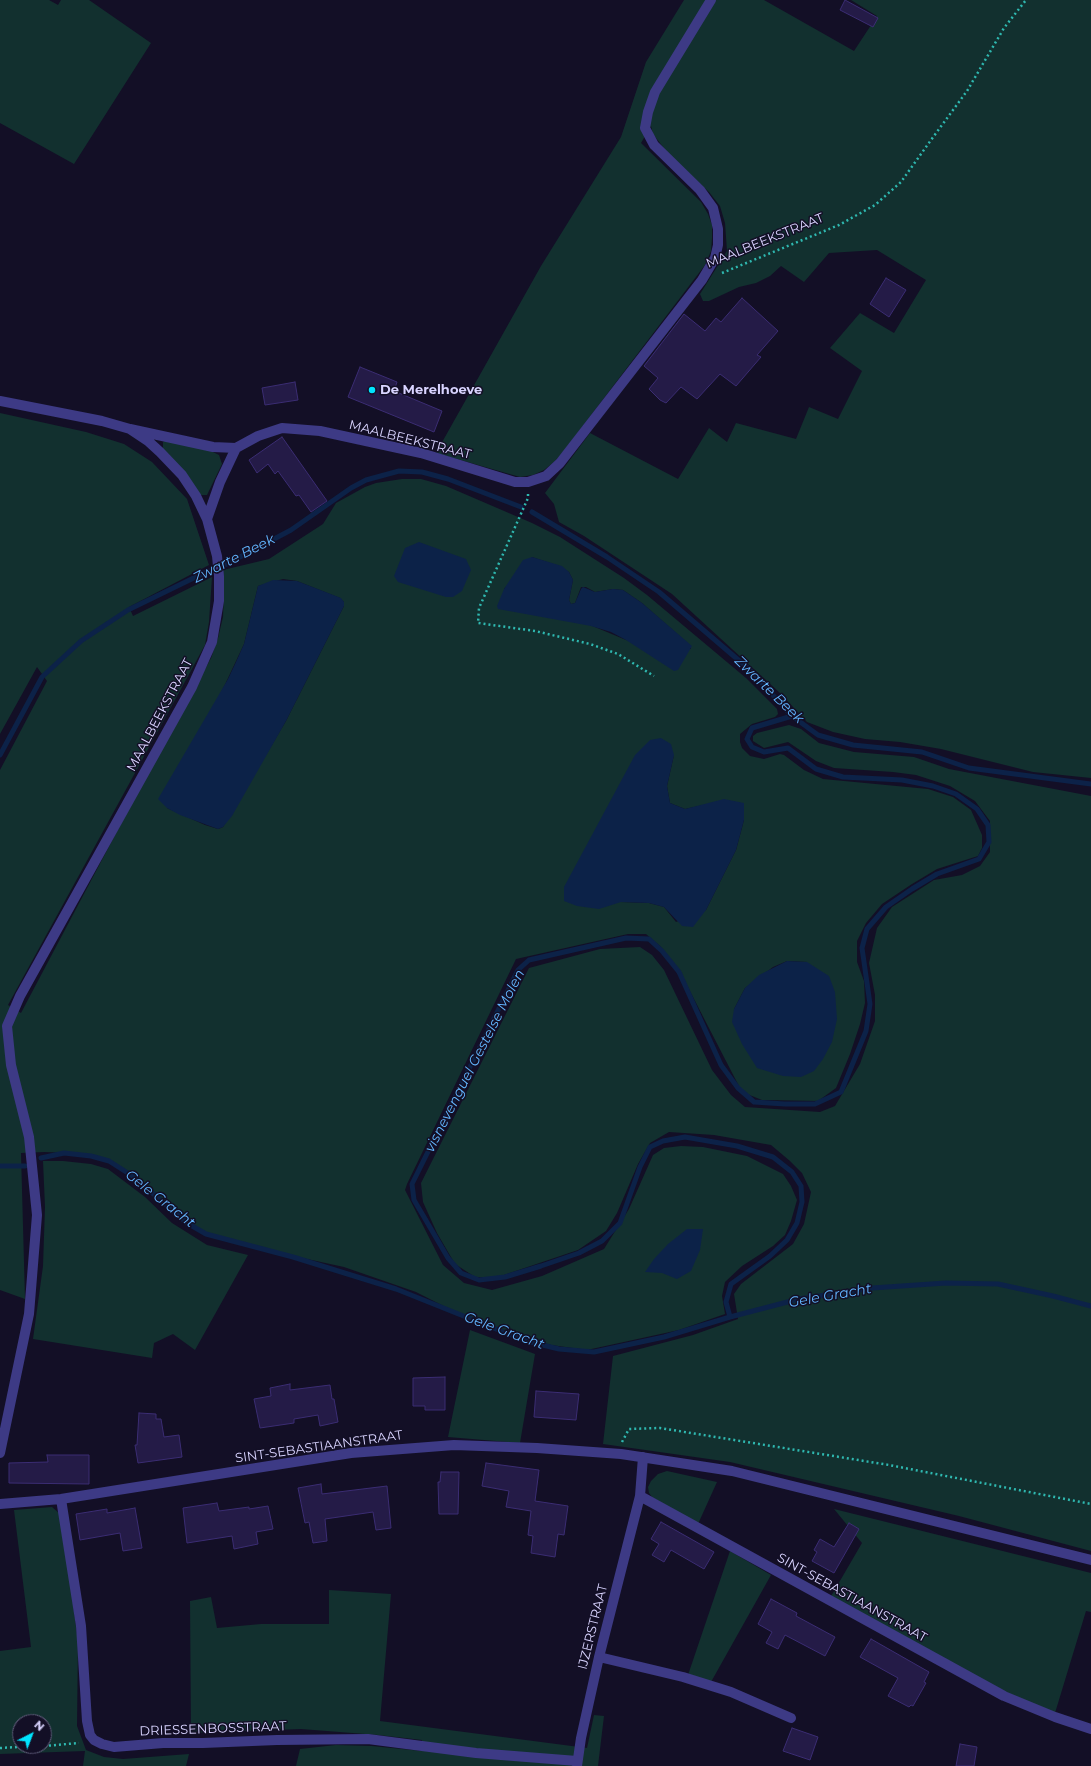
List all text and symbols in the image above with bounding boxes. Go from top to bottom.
street label: MAALBEEKSTRAAT [704,210,826,272]
place label: De Merelhoeve [380,382,482,398]
marker: De Merelhoeve [367,385,377,395]
street label: MAALBEEKSTRAAT [347,417,473,463]
water label: Zwarte Beek [190,531,278,587]
water label: Zwarte Beek [731,653,807,727]
street label: MAALBEEKSTRAAT [124,656,196,774]
water label: visnevenguel Gestelse Molen [422,967,528,1155]
water label: Gele Gracht [122,1167,198,1231]
water label: Gele Gracht [787,1280,873,1312]
water label: Gele Gracht [462,1309,546,1353]
street label: SINT-SEBASTIAANSTRAAT [234,1428,404,1466]
street label: SINT-SEBASTIAANSTRAAT [774,1550,930,1646]
street label: IJZERSTRAAT [575,1583,611,1671]
north arrow [12,1714,52,1754]
text: N [31,1718,47,1734]
street label: DRIESSENBOSSTRAAT [139,1719,287,1739]

